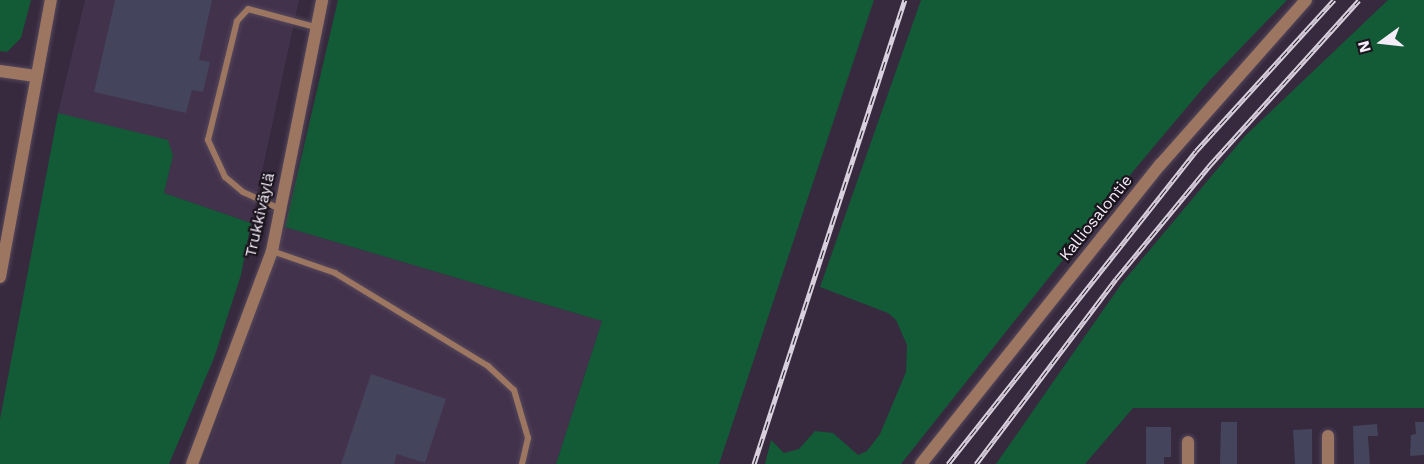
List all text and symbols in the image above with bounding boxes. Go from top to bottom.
north arrow [1352,12,1412,72]
text: N [1353,39,1375,55]
street label: Trukkiväylä [241,171,279,259]
street label: Kalliosalontie [1056,171,1136,265]

